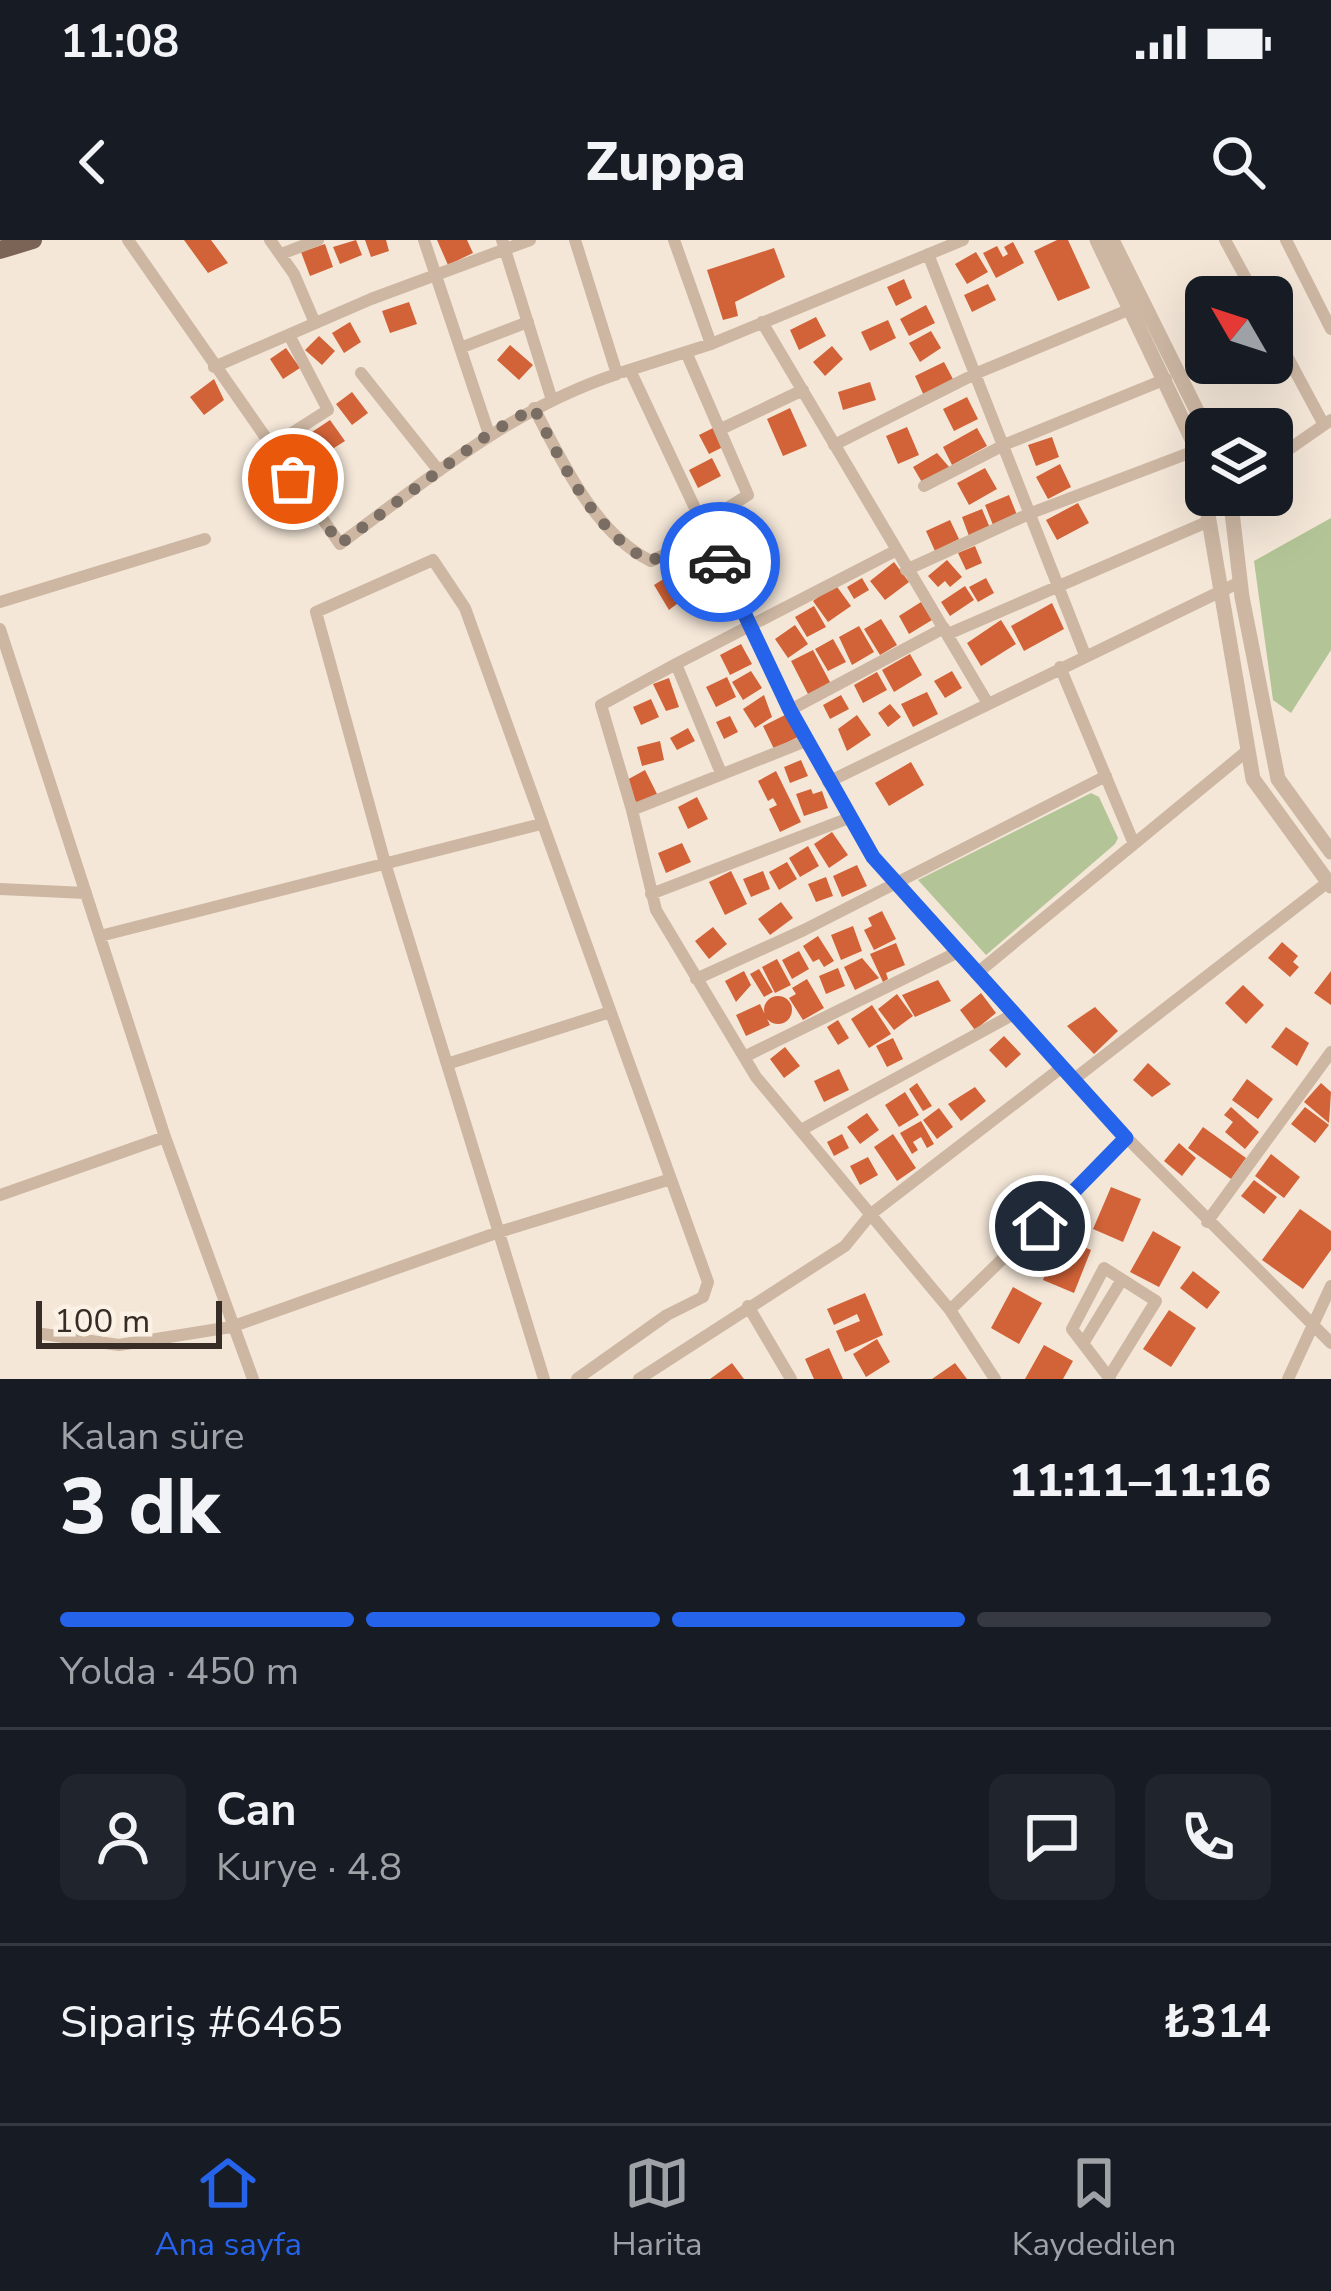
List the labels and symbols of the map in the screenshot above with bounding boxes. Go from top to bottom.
north arrow [1185,276,1293,384]
pin [242,428,344,530]
courier [660,502,780,622]
pin [989,1175,1091,1277]
scale bar [36,1295,222,1348]

